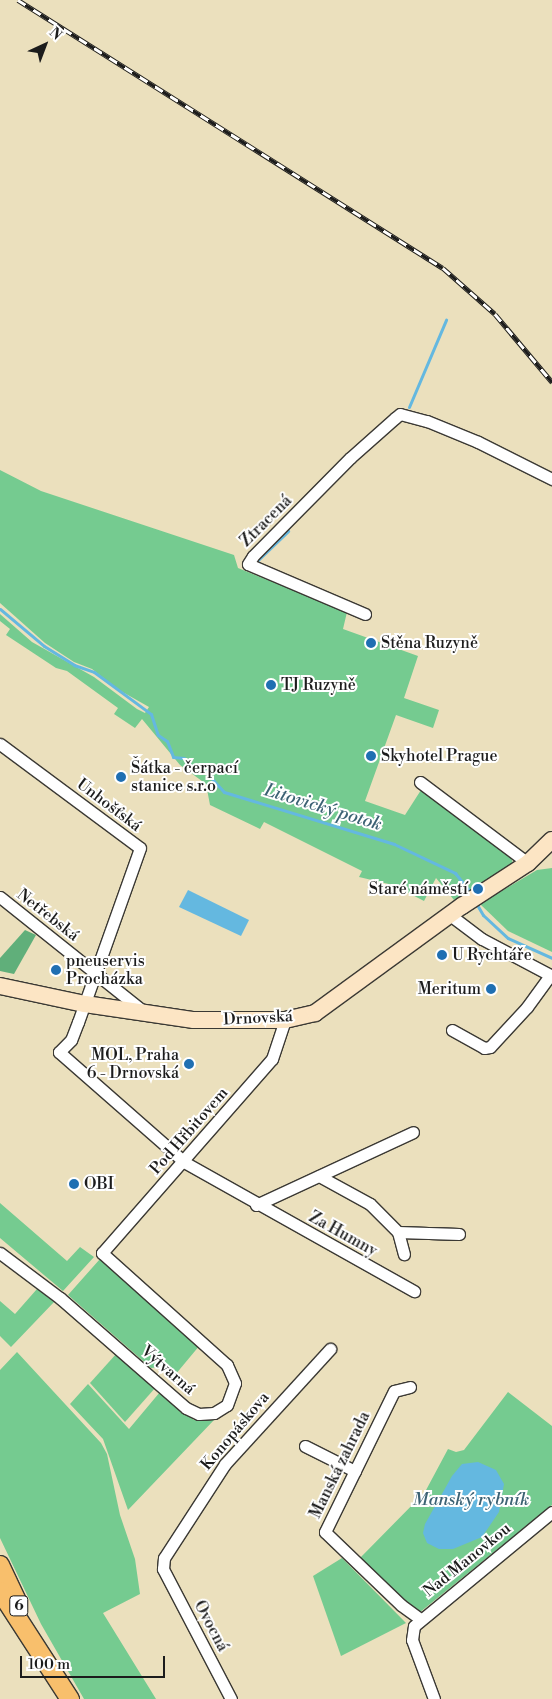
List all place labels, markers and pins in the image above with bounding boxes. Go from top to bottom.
place label: Stěna Ruzyně [381,633,478,653]
marker: Stěna Ruzyně [365,637,377,649]
place label: TJ Ruzyně [281,675,356,695]
marker: TJ Ruzyně [265,679,277,691]
place label: Skyhotel Prague [381,746,498,766]
marker: Skyhotel Prague [365,750,377,762]
place label: Šátka - čerpací stanice s.r.o [131,758,238,796]
marker: Šátka - čerpací stanice s.r.o [115,771,127,783]
place label: Staré náměstí [369,879,468,899]
marker: Staré náměstí [472,883,484,895]
place label: U Rychtáře [452,945,532,965]
marker: U Rychtáře [436,949,448,961]
place label: pneuservis Procházka [66,951,145,989]
marker: pneuservis Procházka [50,964,62,976]
place label: Meritum [418,979,481,999]
marker: Meritum [485,983,497,995]
place label: MOL, Praha 6 - Drnovská [87,1045,179,1083]
marker: MOL, Praha 6 - Drnovská [183,1058,195,1070]
place label: OBI [84,1174,114,1194]
marker: OBI [68,1178,80,1190]

